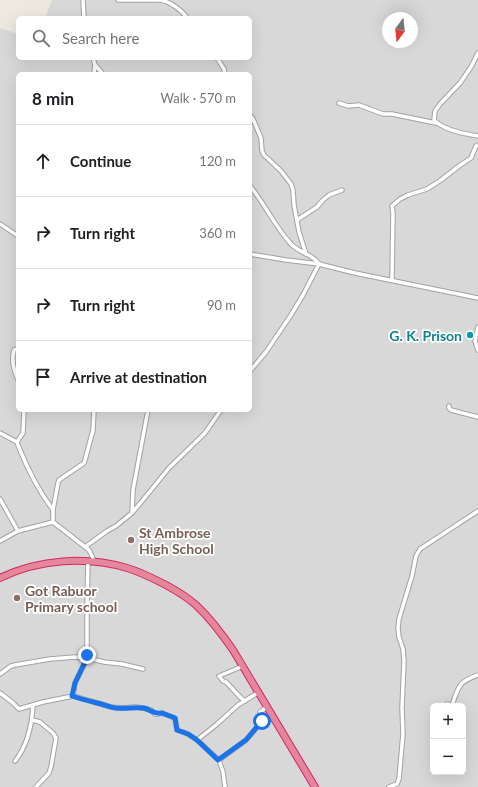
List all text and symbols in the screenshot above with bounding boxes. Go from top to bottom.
north arrow [382,12,418,48]
search box [16,16,252,60]
icon: search [30,27,52,49]
text: Search here [62,29,139,47]
text: 8 min [32,88,74,109]
text: Walk · 570 m [160,90,236,106]
icon: ahead [32,150,54,172]
text: Continue [70,152,131,170]
text: 120 m [199,153,236,169]
icon: right [32,222,54,244]
text: Turn right [70,224,135,242]
text: 360 m [199,225,236,241]
icon: right [32,294,54,316]
text: Turn right [70,296,135,314]
text: 90 m [207,297,236,313]
place label: G. K. Prison [389,327,462,344]
marker: G. K. Prison [465,330,475,340]
icon: arrive [32,366,54,388]
text: Arrive at destination [70,368,207,386]
place label: St Ambrose High School [139,524,214,557]
marker: St Ambrose High School [126,535,136,545]
place label: Got Rabuor Primary school [25,582,117,615]
marker: Got Rabuor Primary school [12,593,22,603]
route end [78,646,96,664]
map controls [430,703,466,775]
button: + [430,703,466,739]
route start [253,712,271,730]
button: − [430,739,466,775]

